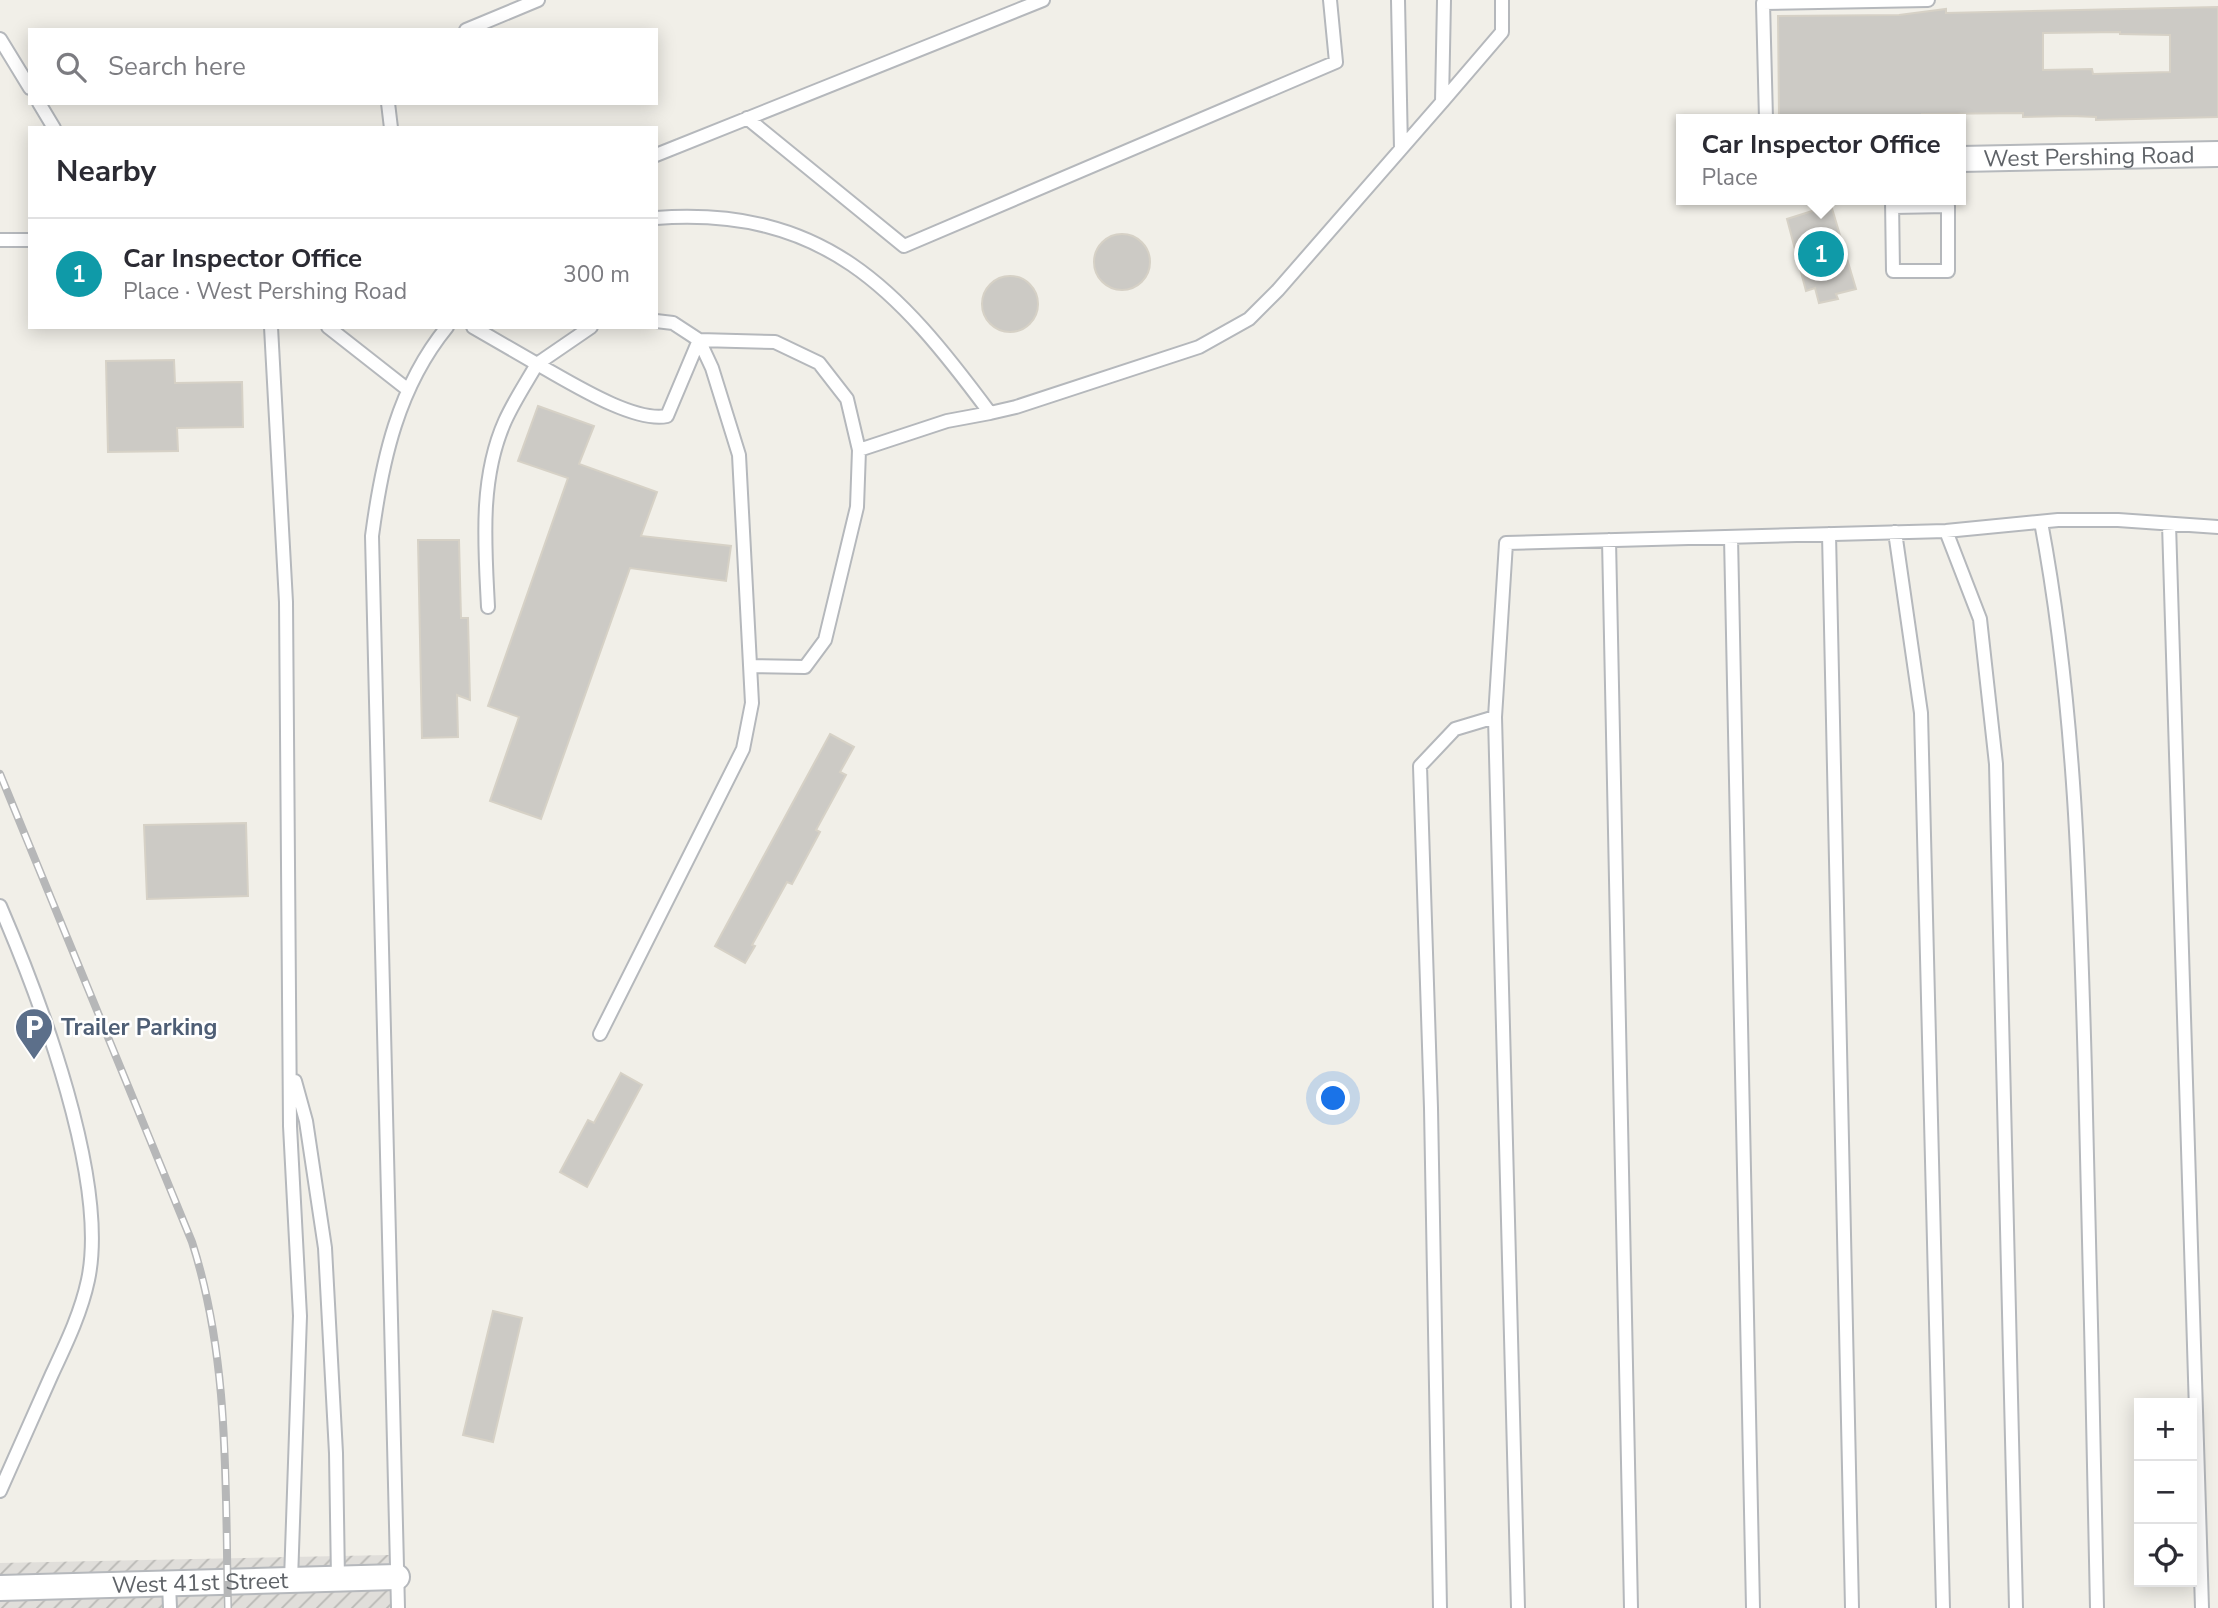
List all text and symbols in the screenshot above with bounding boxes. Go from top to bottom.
search box [28,28,658,105]
icon: search [52,48,90,86]
text: Search here [108,49,246,84]
popup [1676,114,1966,205]
text: Car Inspector Office [1701,127,1941,162]
street label: West Pershing Road [1983,139,2195,175]
text: Nearby [56,151,156,192]
text: Place [1701,162,1758,193]
pin: 1 [1798,228,1844,280]
text: Car Inspector Office [123,241,362,276]
text: 1 [72,259,86,290]
text: 300 m [563,259,630,290]
text: Place · West Pershing Road [123,276,407,307]
parking icon: Trailer Parking [13,1006,55,1061]
place label: Trailer Parking [61,1012,217,1043]
your location [1316,1081,1350,1115]
map controls [2134,1398,2197,1587]
button: + [2134,1398,2197,1461]
button: − [2134,1461,2197,1524]
button: locate [2134,1524,2197,1587]
street label: West 41st Street [111,1565,290,1601]

